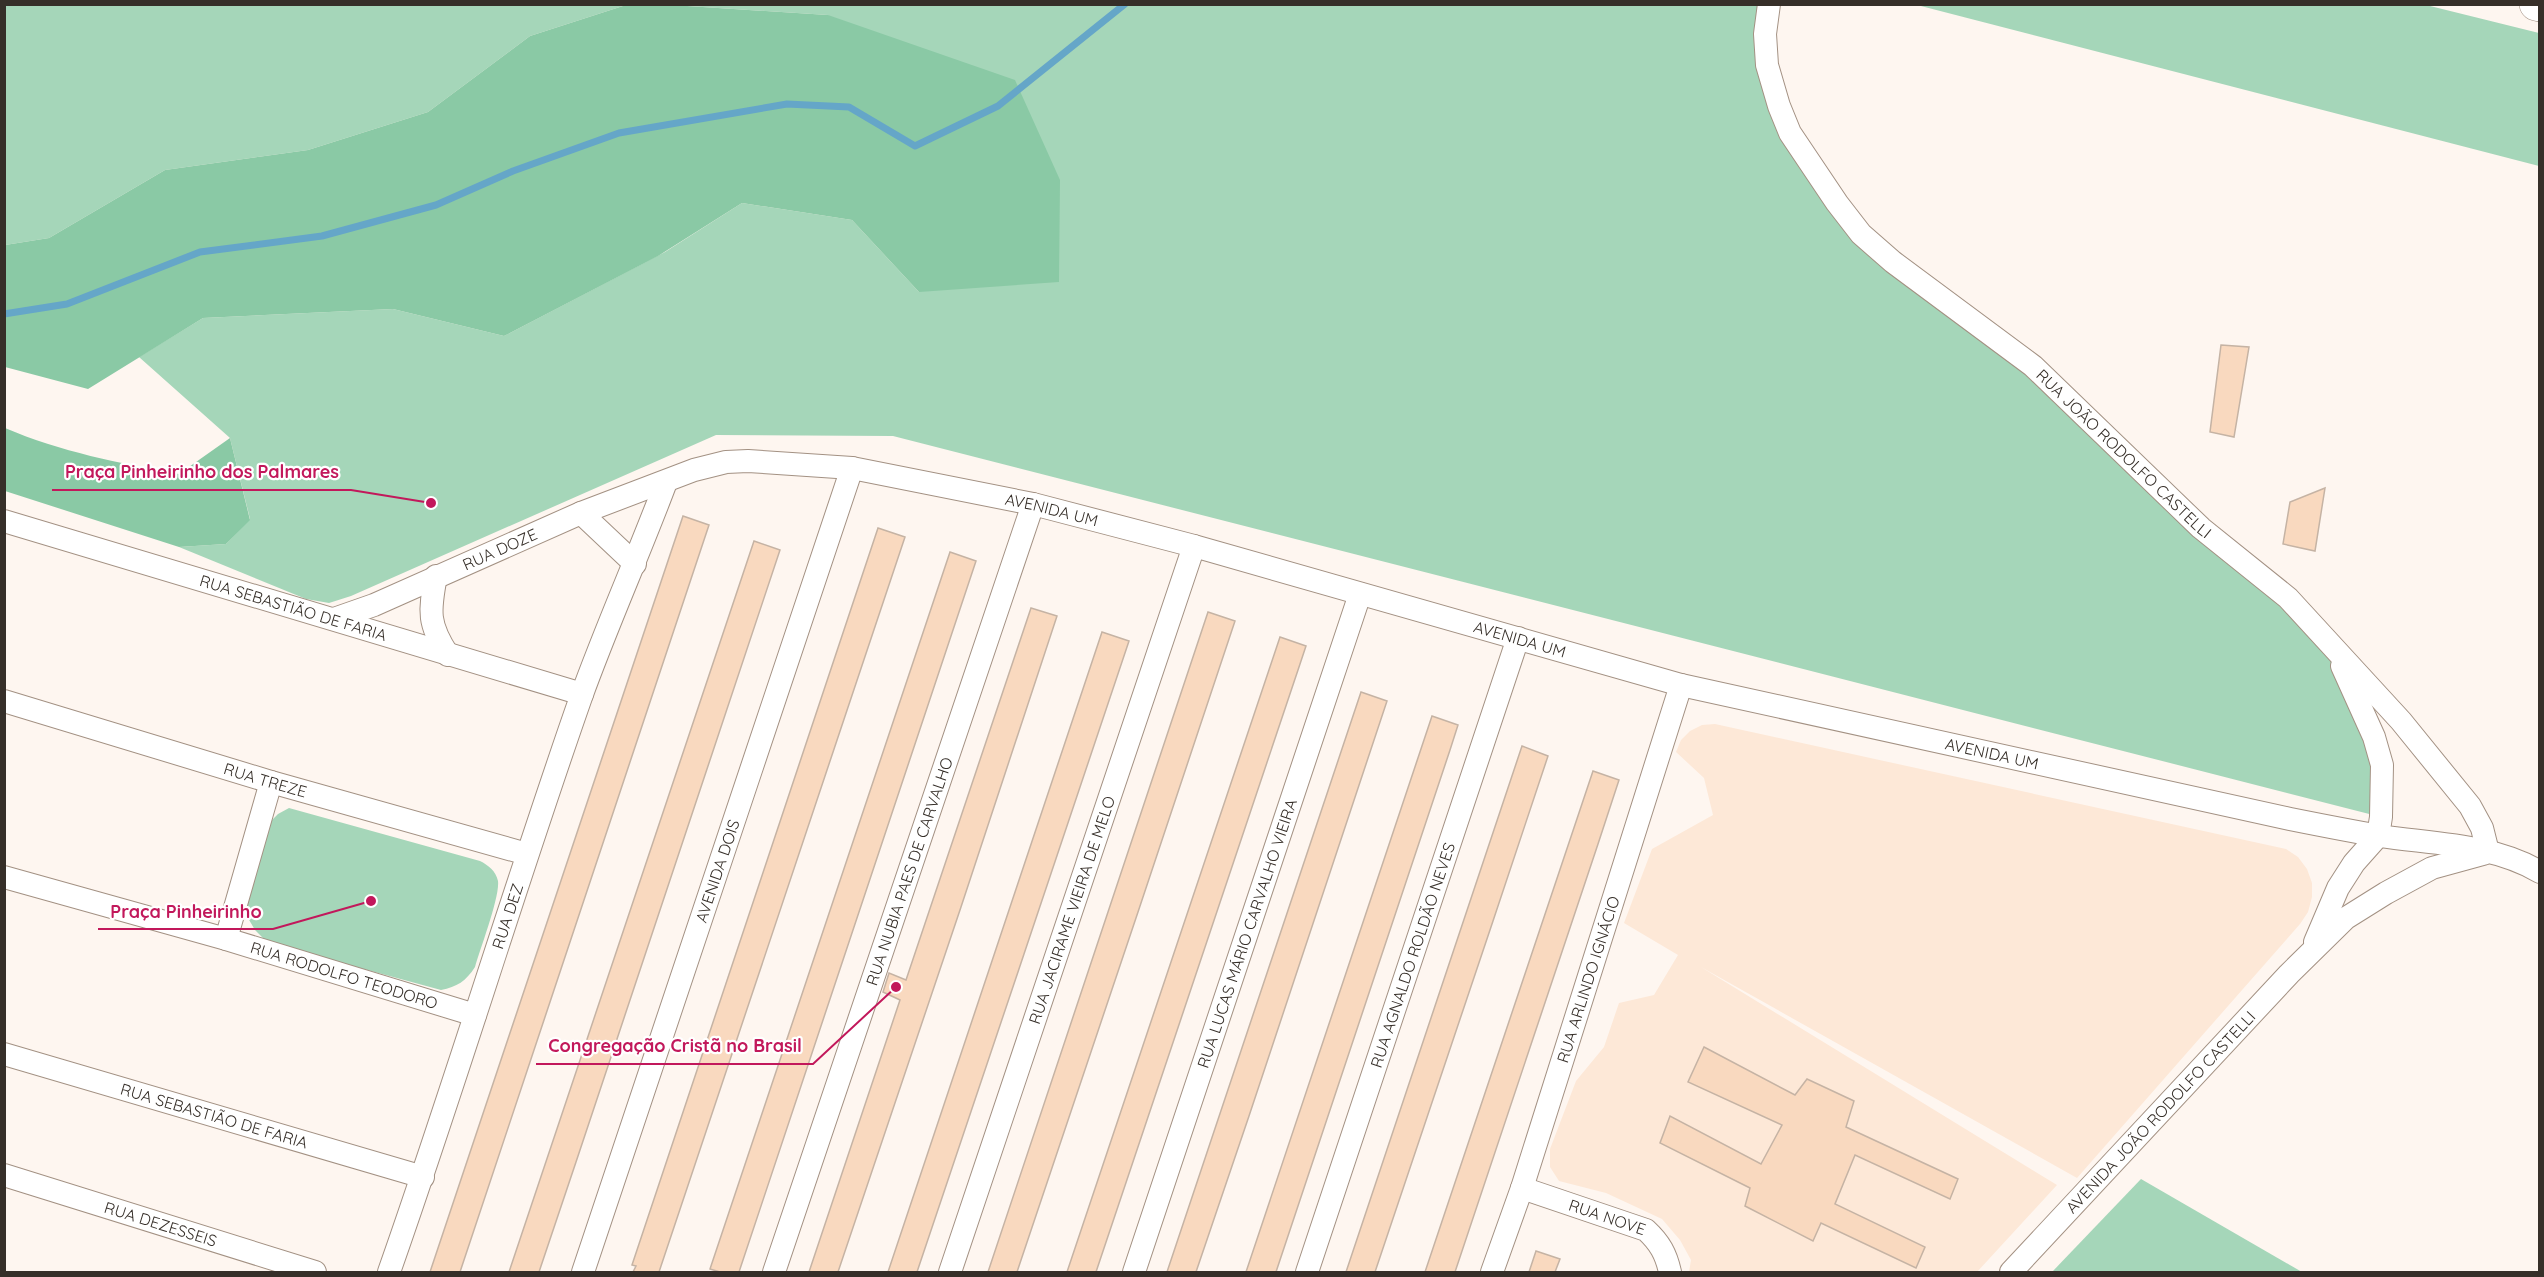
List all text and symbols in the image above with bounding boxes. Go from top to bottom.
street label: RUA JOÃO RODOLFO CASTELLI [2032,365,2216,542]
callout: Praça Pinheirinho dos Palmares [52,454,351,490]
text: Praça Pinheirinho dos Palmares [65,460,339,483]
street label: AVENIDA UM [1003,489,1100,531]
street label: RUA DOZE [459,524,540,574]
street label: RUA SEBASTIÃO DE FARIA [197,570,389,645]
street label: AVENIDA UM [1472,616,1568,662]
street label: AVENIDA UM [1944,733,2041,773]
street label: RUA NUBIA PAES DE CARVALHO [861,754,957,988]
street label: RUA TREZE [221,758,309,802]
street label: RUA JACIRAME VIEIRA DE MELO [1024,793,1119,1026]
street label: RUA LUCAS MÁRIO CARVALHO VIEIRA [1193,796,1301,1071]
street label: AVENIDA DOIS [691,817,744,925]
street label: RUA AGNALDO ROLDÃO NEVES [1366,840,1459,1070]
street label: RUA DEZ [487,881,527,951]
callout: Praça Pinheirinho [98,893,273,929]
street label: RUA ARLINDO IGNÁCIO [1552,893,1624,1065]
text: Praça Pinheirinho [110,900,262,923]
street label: RUA RODOLFO TEODORO [248,937,440,1013]
street label: AVENIDA JOÃO RODOLFO CASTELLI [2061,1007,2260,1217]
callout: Congregação Cristã no Brasil [536,1028,813,1064]
text: Congregação Cristã no Brasil [548,1034,802,1057]
street label: RUA SEBASTIÃO DE FARIA [118,1079,310,1153]
street label: RUA NOVE [1566,1195,1648,1239]
street label: RUA DEZESSEIS [102,1197,219,1251]

